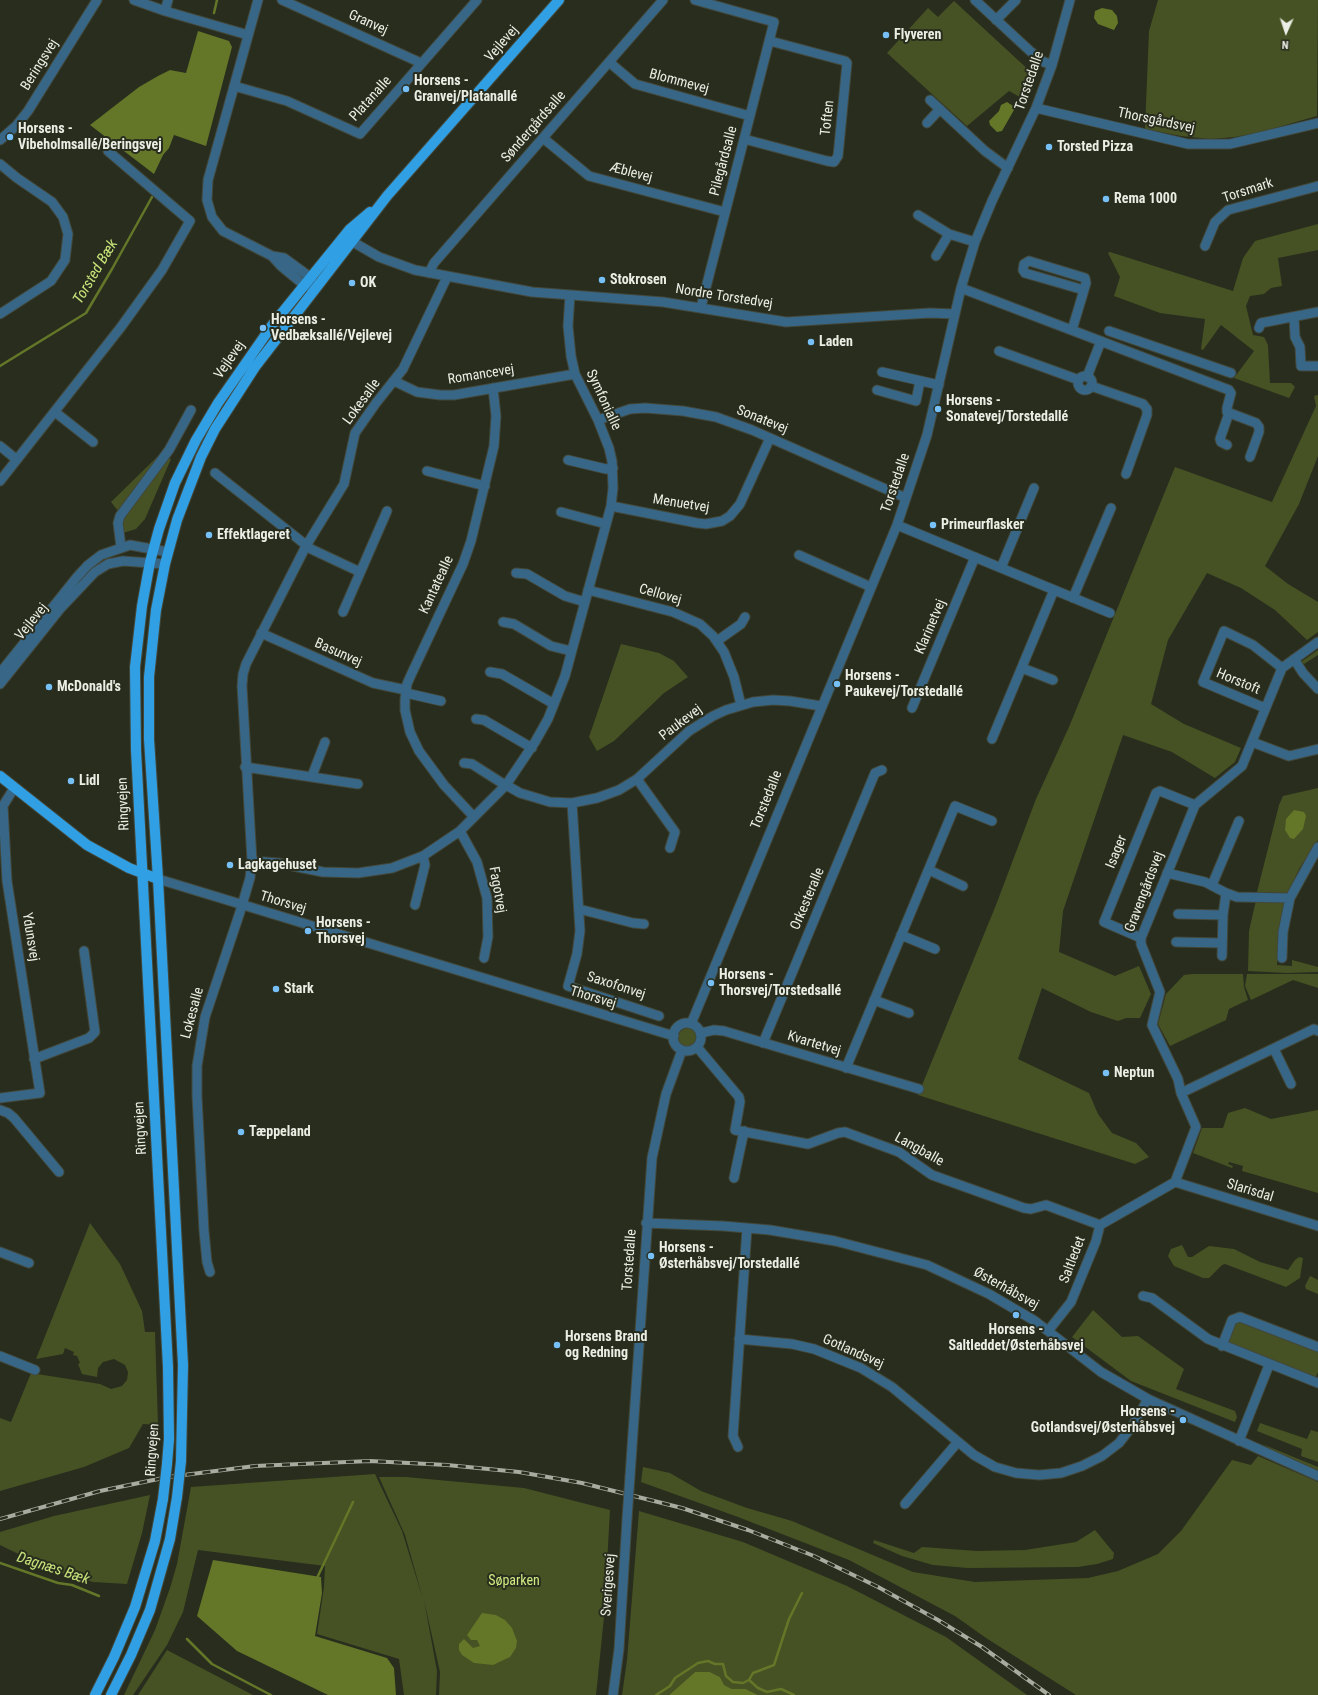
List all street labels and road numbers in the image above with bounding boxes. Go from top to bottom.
street label: Granvej [346,7,390,39]
street label: Vejlevej [482,22,522,66]
street label: Beringsvej [18,36,62,94]
street label: Torstedalle [1012,49,1048,113]
street label: Blommevej [647,66,711,98]
street label: Platanalle [346,73,396,125]
street label: Søndergårdsalle [498,88,570,166]
street label: Toften [818,99,838,137]
street label: Thorsgårdsvej [1116,105,1196,137]
street label: Pilegårdsalle [707,124,741,198]
street label: Æblevej [608,159,654,187]
street label: Torsmark [1221,175,1275,207]
street label: Nordre Torstedvej [674,281,774,313]
street label: Vejlevej [211,338,249,382]
street label: Romancevej [447,361,515,389]
street label: Symfonialle [582,367,624,433]
street label: Lokesalle [340,376,384,428]
street label: Sonatevej [734,402,790,438]
street label: Torstedalle [878,451,914,515]
street label: Menuetvej [652,491,710,517]
street label: Kantatealle [416,553,458,617]
street label: Cellovej [637,581,683,609]
street label: Klarinetvej [912,597,950,657]
street label: Vejlevej [12,600,52,644]
street label: Basunvej [312,635,364,671]
street label: Horstoft [1214,665,1262,699]
street label: Paukevej [656,701,706,745]
street label: Torstedalle [748,768,786,832]
street label: Ringvejen [115,777,133,831]
street label: Isager [1103,833,1131,871]
street label: Gravengårdsvej [1122,849,1168,935]
street label: Fagotvej [485,865,509,915]
street label: Orkesteralle [787,865,829,933]
street label: Thorsvej [258,888,308,918]
street label: Ydunsvej [18,911,42,963]
street label: Saxofonvej [584,969,648,1003]
street label: Thorsvej [568,983,618,1013]
street label: Lokesalle [178,985,208,1041]
street label: Kvartetvej [785,1028,843,1060]
street label: Ringvejen [131,1101,151,1155]
street label: Langballe [891,1130,947,1170]
street label: Slarisdal [1225,1176,1275,1206]
street label: Torstedalle [619,1229,641,1291]
street label: Saltledet [1056,1234,1090,1286]
street label: Østerhåbsvej [970,1264,1042,1314]
street label: Gotlandsvej [820,1331,886,1373]
street label: Ringvejen [143,1423,163,1477]
street label: Sverigesvej [598,1553,620,1617]

